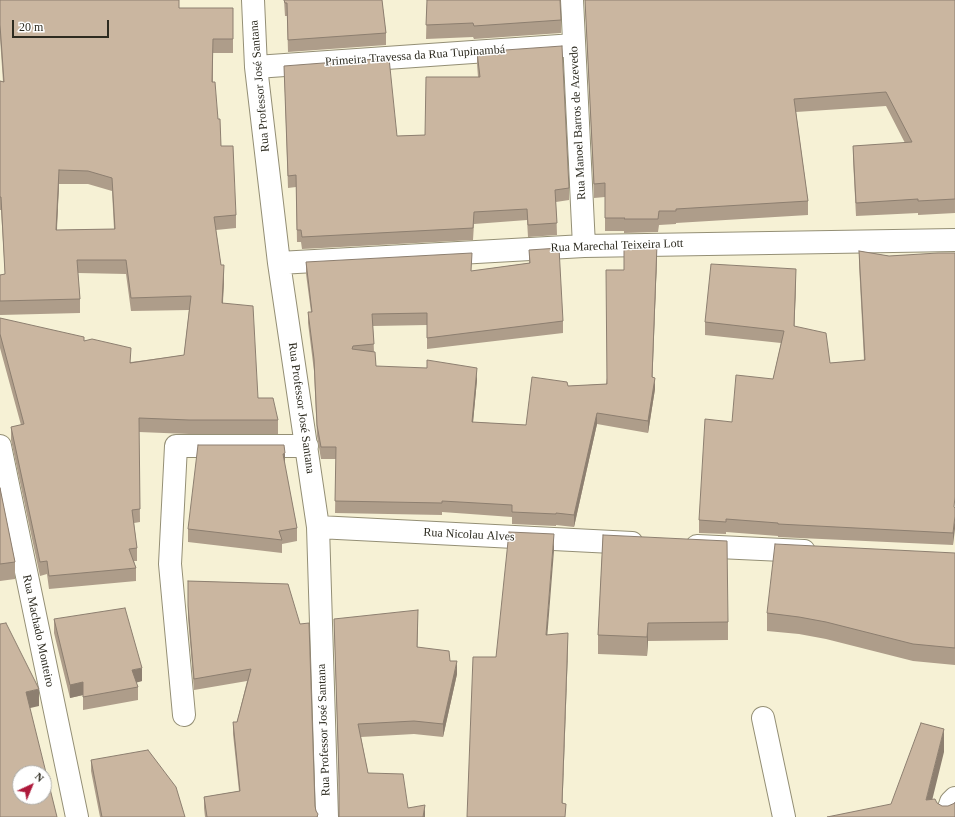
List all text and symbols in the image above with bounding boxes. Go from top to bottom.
scale bar [14,12,111,38]
street label: Rua Professor José Santana [247,19,273,153]
text: 20 m [19,20,43,34]
street label: Primeira Travessa da Rua Tupinambá [325,43,505,69]
street label: Rua Manoel Barros de Azevedo [567,46,589,200]
street label: Rua Marechal Teixeira Lott [550,236,684,256]
street label: Rua Professor José Santana [285,341,317,475]
street label: Rua Nicolau Alves [423,525,515,545]
street label: Rua Machado Monteiro [19,573,57,689]
street label: Rua Professor José Santana [314,664,334,796]
north arrow [12,765,52,805]
text: N [33,770,47,784]

